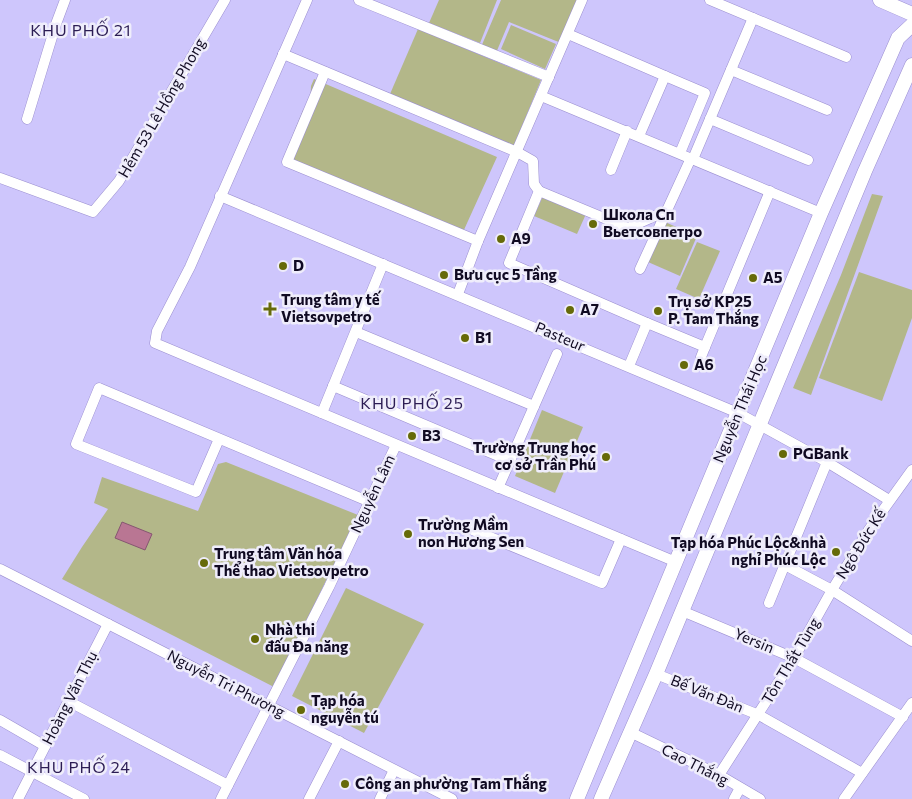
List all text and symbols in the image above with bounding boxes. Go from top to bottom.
district label: KHU PHỐ 21 [30,18,132,39]
street label: Hẻm 53 Lê Hồng Phong [114,35,208,180]
place label: Школа Сп Вьетсовпетро [603,205,702,240]
marker: Школа Сп Вьетсовпетро [587,218,599,230]
place label: A9 [511,229,531,247]
marker: A9 [495,233,507,245]
place label: D [293,256,304,274]
marker: D [277,260,289,272]
place label: Bưu cục 5 Tầng [454,265,557,284]
place label: A5 [763,268,783,286]
marker: Bưu cục 5 Tầng [438,269,450,281]
marker: A5 [747,272,759,284]
place label: Trung tâm y tế Vietsovpetro [281,290,382,325]
place label: Trụ sở KP25 P. Tam Thắng [668,292,759,327]
place label: A7 [580,300,599,318]
marker: Trung tâm y tế Vietsovpetro [263,302,277,316]
marker: A7 [564,304,576,316]
marker: Trụ sở KP25 P. Tam Thắng [652,305,664,317]
street label: Pasteur [533,318,588,355]
place label: B1 [475,328,492,346]
marker: B1 [459,332,471,344]
street label: Nguyễn Thái Học [708,352,770,465]
place label: A6 [694,355,714,373]
marker: A6 [678,359,690,371]
district label: KHU PHỐ 25 [360,391,464,412]
place label: B3 [422,426,441,444]
marker: B3 [406,430,418,442]
place label: Trường Trung học cơ sở Trần Phú [473,438,596,473]
place label: PGBank [793,444,849,462]
marker: PGBank [777,448,789,460]
marker: Trường Trung học cơ sở Trần Phú [600,451,612,463]
street label: Nguyễn Lâm [346,452,398,536]
street label: Ngô Đức Kế [831,503,890,582]
place label: Trường Mầm non Hương Sen [418,515,524,550]
marker: Trường Mầm non Hương Sen [402,528,414,540]
place label: Tạp hóa Phúc Lộc&nhà nghỉ Phúc Lộc [671,533,826,569]
place label: Trung tâm Văn hóa Thể thao Vietsovpetro [214,544,369,579]
marker: Tạp hóa Phúc Lộc&nhà nghỉ Phúc Lộc [830,546,842,558]
marker: Trung tâm Văn hóa Thể thao Vietsovpetro [198,557,210,569]
street label: Tôn Thất Tùng [757,614,823,707]
place label: Nhà thi đấu Đa năng [265,620,348,655]
street label: Yersin [732,624,777,656]
marker: Nhà thi đấu Đa năng [249,633,261,645]
street label: Nguyễn Tri Phương [165,646,288,721]
street label: Hoàng Văn Thụ [38,648,100,747]
street label: Bế Văn Đàn [668,670,746,716]
place label: Tạp hóa nguyễn tú [311,691,379,726]
marker: Tạp hóa nguyễn tú [295,704,307,716]
street label: Cao Thắng [659,740,732,789]
district label: KHU PHỐ 24 [27,755,131,776]
place label: Công an phường Tam Thắng [355,774,547,792]
marker: Công an phường Tam Thắng [339,778,351,790]

